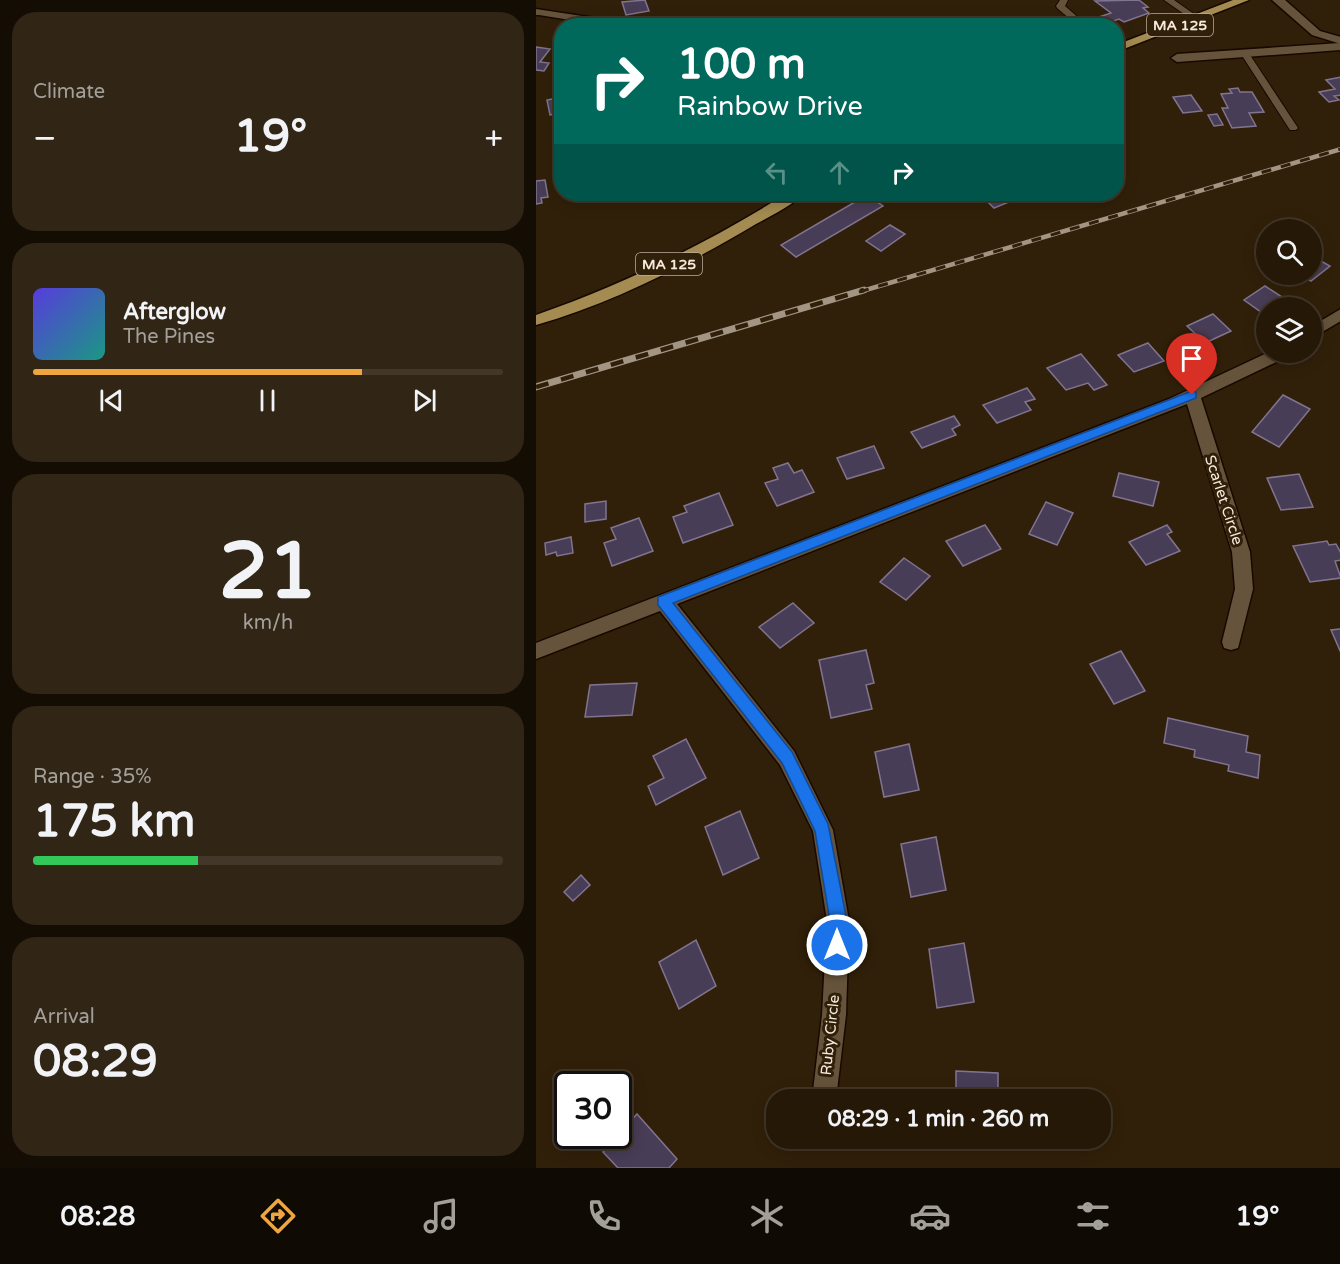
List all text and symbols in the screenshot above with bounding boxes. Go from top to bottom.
road number: MA 125 [1147,14,1213,36]
text: 100 m [677,39,806,90]
icon: right [578,42,656,120]
text: Climate [33,80,105,104]
text: Rainbow Drive [677,90,863,123]
text: 19° [234,110,307,164]
text: − [33,119,57,158]
text: + [484,119,503,158]
icon: left [760,156,793,189]
icon: ahead [823,156,856,189]
icon: right [886,156,919,189]
map controls [1256,219,1322,363]
button: search [1256,219,1322,285]
road number: MA 125 [636,253,702,275]
button: layers [1256,297,1322,363]
text: Afterglow [123,299,226,325]
text: The Pines [123,325,215,349]
pin [1166,333,1217,395]
icon: arrive [1175,342,1208,375]
icon: previous [95,384,128,417]
icon: pause [251,384,284,417]
icon: next [408,384,441,417]
street label: Scarlet Circle [1201,453,1247,547]
text: 21 [219,525,317,619]
text: km/h [243,611,293,635]
text: Range · 35% [33,765,152,789]
text: 175 km [33,795,195,849]
position arrow [805,913,869,977]
street label: Ruby Circle [817,994,843,1076]
text: Arrival [33,1005,95,1029]
text: 08:29 [33,1035,158,1089]
speed limit sign: 30 [554,1071,632,1149]
text: 08:29 · 1 min · 260 m [828,1106,1049,1132]
icon: directions [257,1195,299,1237]
icon: music [420,1195,462,1237]
icon: phone [583,1195,625,1237]
icon: climate [746,1195,788,1237]
icon: car [909,1195,951,1237]
icon: filters [1072,1195,1114,1237]
text: 08:28 [61,1200,135,1233]
text: 19° [1235,1200,1279,1233]

